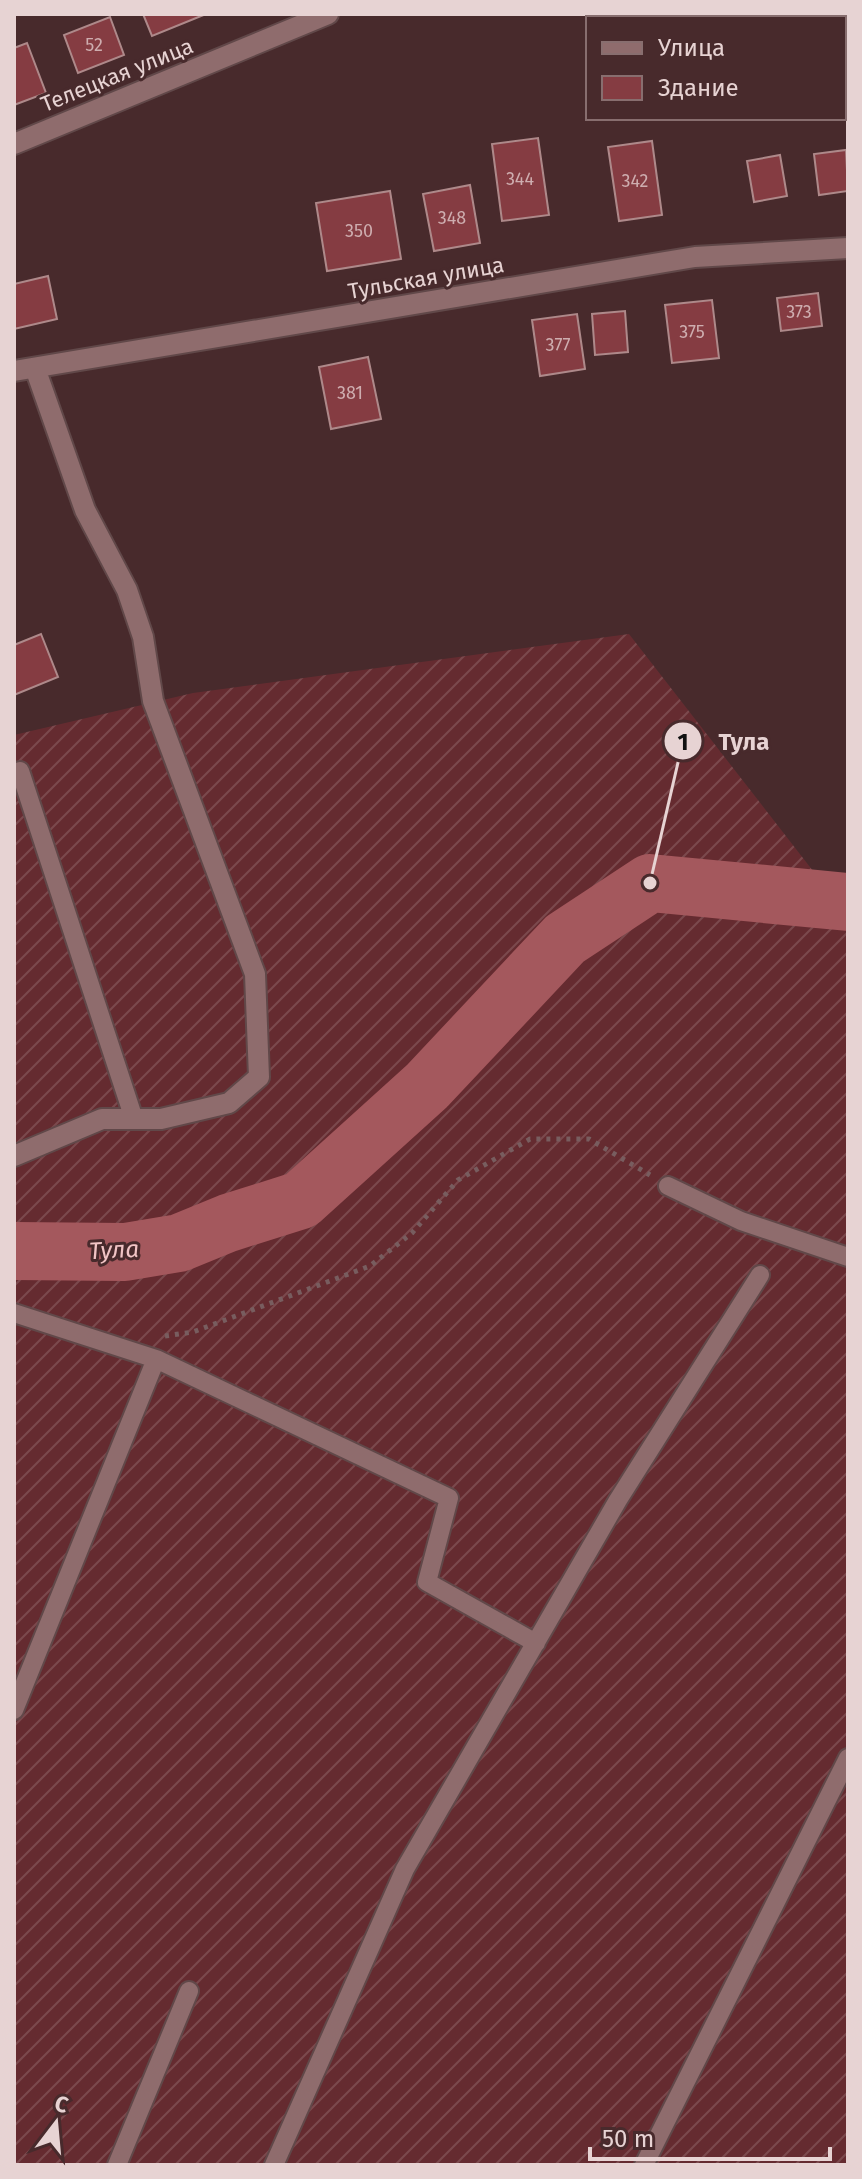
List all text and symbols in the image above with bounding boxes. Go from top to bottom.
legend [586,16,846,120]
street label: Телецкая улица [37,32,197,118]
house number: 52 [85,34,103,56]
text: Улица [658,34,725,62]
text: Здание [658,74,739,102]
house number: 344 [506,168,534,190]
house number: 342 [621,170,649,192]
house number: 348 [438,207,466,229]
house number: 350 [345,220,373,242]
street label: Тульская улица [346,251,506,305]
house number: 373 [786,301,812,323]
house number: 375 [679,321,705,343]
house number: 377 [546,334,570,356]
house number: 381 [337,382,363,404]
callout: Тула [663,717,786,765]
text: 1 [677,728,689,756]
text: Тула [719,728,769,756]
water label: Тула [88,1235,140,1265]
north arrow [16,2083,96,2163]
text: С [52,2090,72,2119]
scale bar [590,2111,830,2161]
text: 50 m [602,2125,654,2153]

